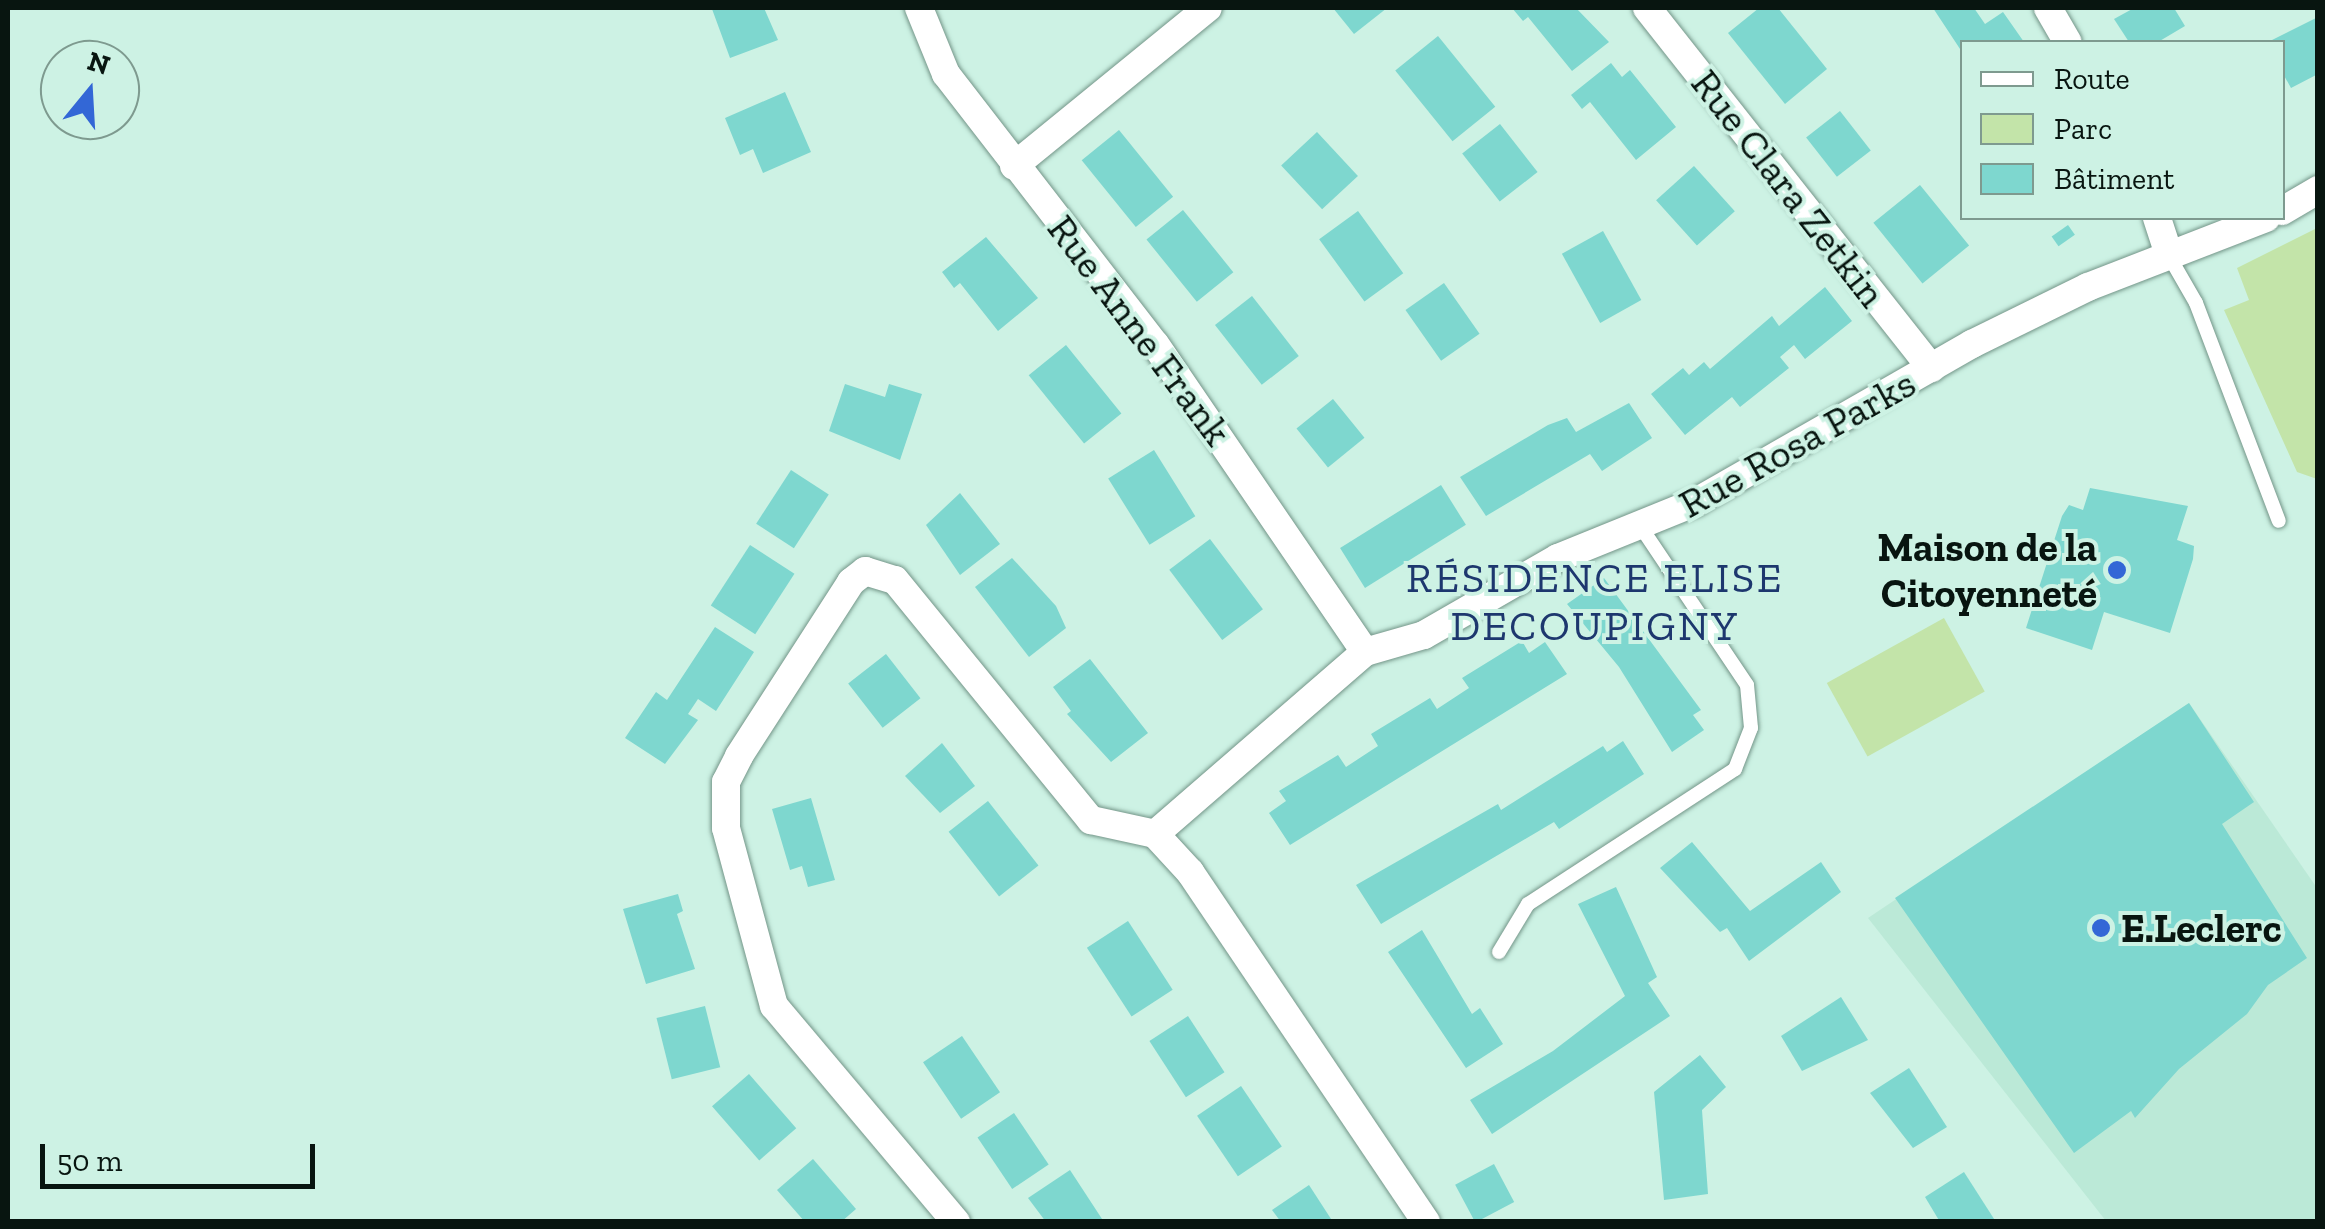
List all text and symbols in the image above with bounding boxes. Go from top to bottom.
north arrow [40,40,140,140]
legend [1960,40,2285,220]
text: N [84,44,114,82]
street label: Rue Clara Zetkin [1682,60,1896,316]
text: Route [2054,61,2130,97]
text: Parc [2054,111,2112,147]
text: Bâtiment [2054,161,2174,197]
street label: Rue Anne Frank [1038,205,1242,455]
street label: Rue Rosa Parks [1671,358,1923,528]
place label: Maison de la Citoyenneté [1877,523,2097,617]
district label: RÉSIDENCE ELISE DECOUPIGNY [1406,553,1784,651]
marker: Maison de la Citoyenneté [2106,559,2128,581]
place label: E.Leclerc [2121,904,2282,952]
marker: E.Leclerc [2090,917,2112,939]
scale bar [45,1124,320,1186]
text: 50 m [57,1143,122,1179]

